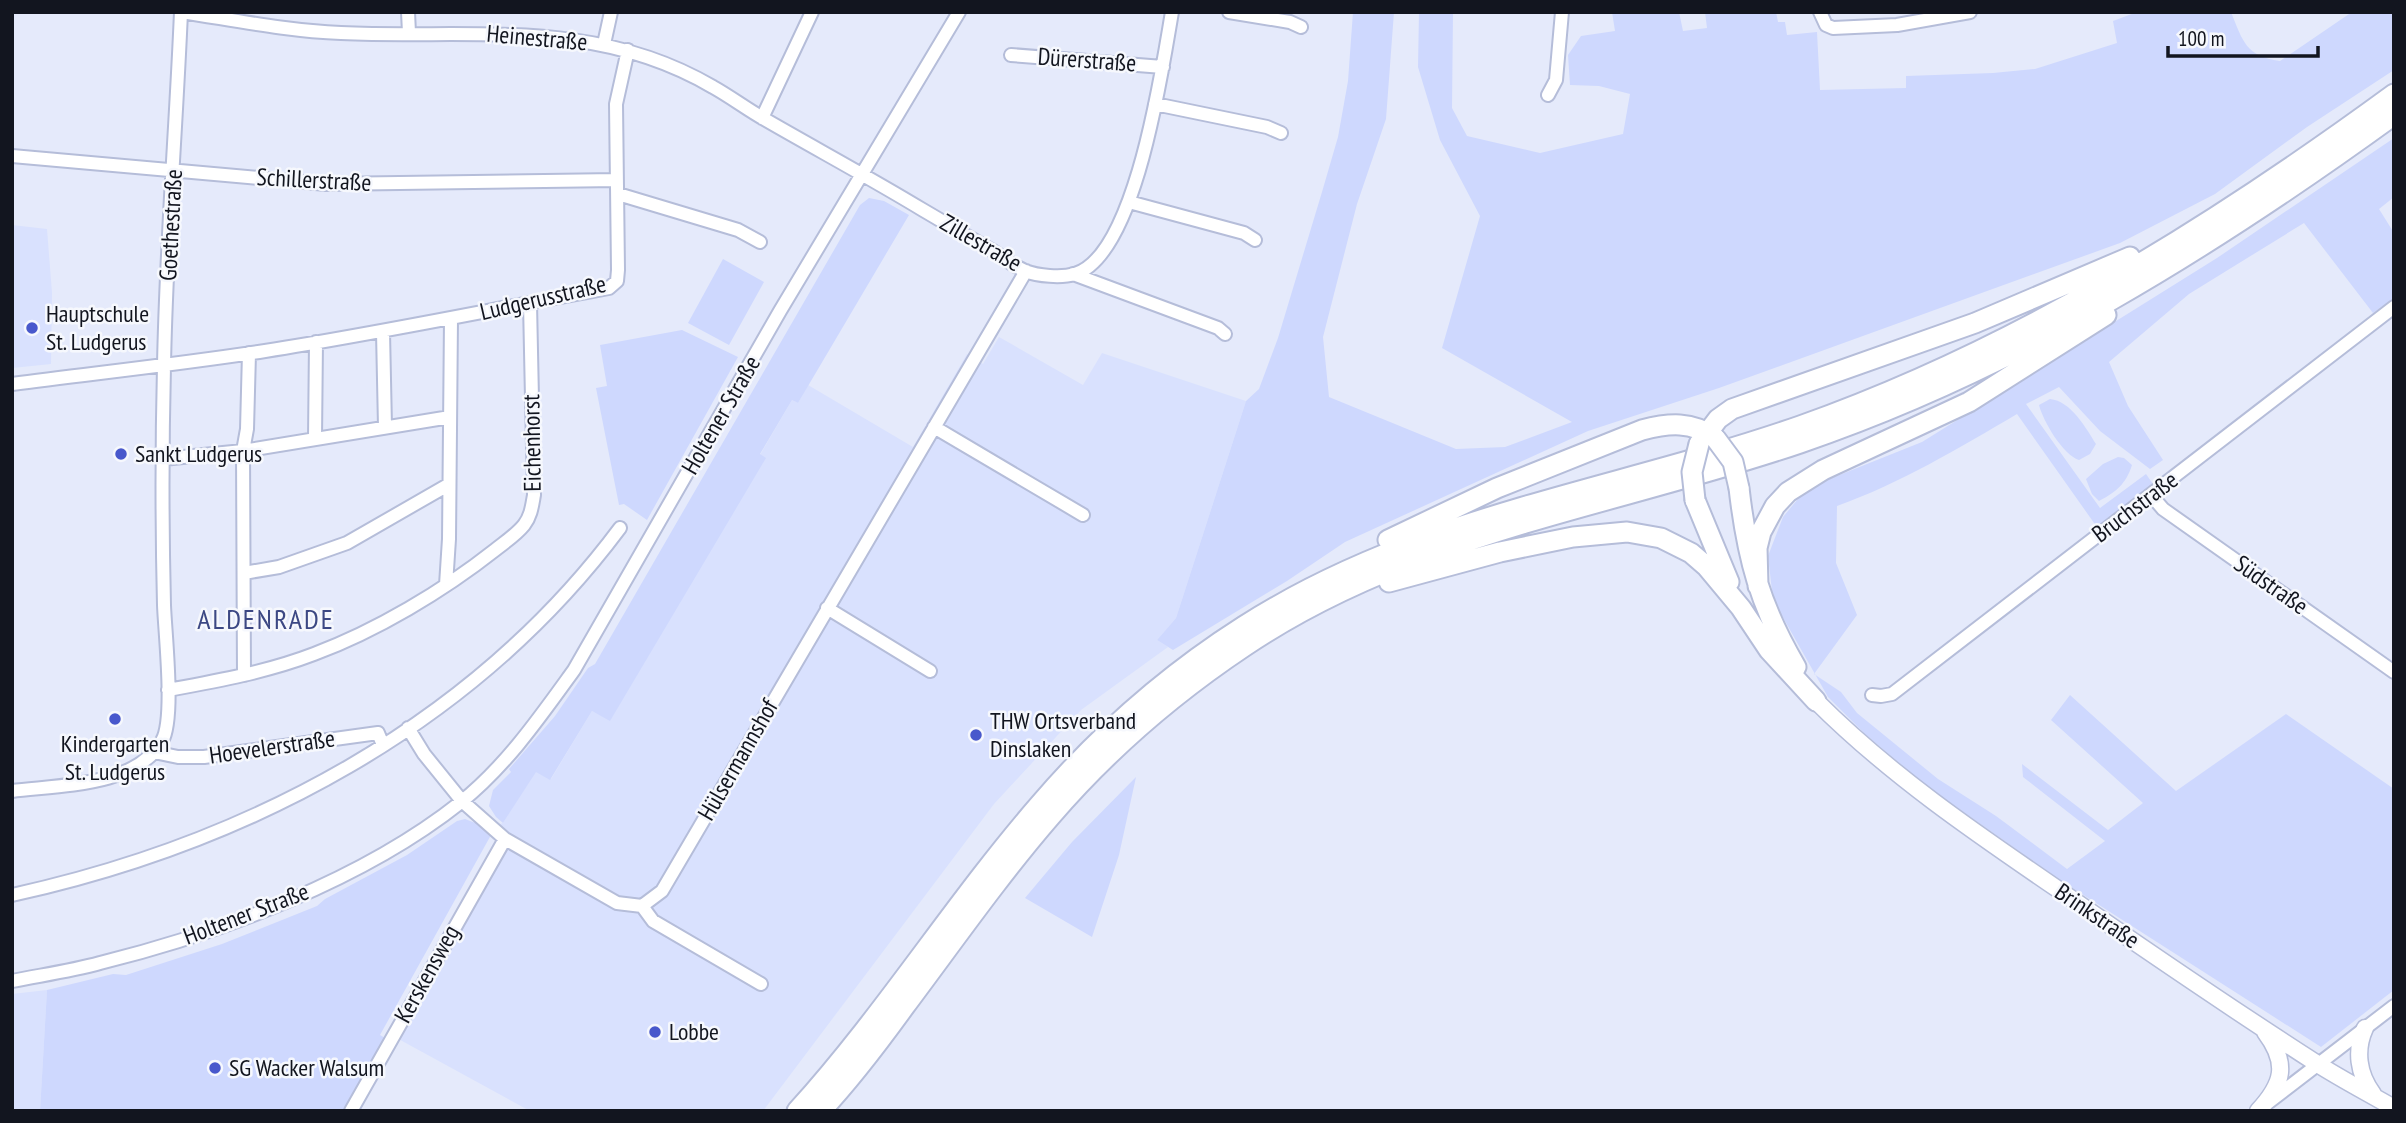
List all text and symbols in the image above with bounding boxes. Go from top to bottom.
scale bar [2168,14,2318,58]
street label: Heinestraße [485,18,589,57]
text: 100 m [2178,25,2224,52]
street label: Dürerstraße [1037,41,1137,78]
street label: Schillerstraße [256,161,372,198]
street label: Goethestraße [152,168,189,282]
street label: Zillestraße [935,207,1028,278]
street label: Ludgerusstraße [477,268,609,327]
place label: Hauptschule St. Ludgerus [46,298,149,357]
marker: Hauptschule St. Ludgerus [24,320,40,336]
street label: Holtener Straße [674,350,767,480]
street label: Eichenhorst [515,394,548,492]
place label: Sankt Ludgerus [135,438,262,469]
marker: Sankt Ludgerus [113,446,129,462]
street label: Bruchstraße [2085,464,2184,549]
street label: Südstraße [2228,548,2314,621]
district label: ALDENRADE [197,600,335,637]
street label: Hülsermannshof [690,693,785,826]
place label: THW Ortsverband Dinslaken [990,705,1136,764]
marker: Kindergarten St. Ludgerus [107,711,123,727]
street label: Hoevelerstraße [207,722,337,771]
marker: THW Ortsverband Dinslaken [968,727,984,743]
place label: Kindergarten St. Ludgerus [61,728,169,787]
street label: Holtener Straße [179,875,313,952]
street label: Brinkstraße [2049,876,2146,955]
street label: Kerskensweg [387,919,466,1028]
place label: Lobbe [669,1016,719,1047]
marker: Lobbe [647,1024,663,1040]
place label: SG Wacker Walsum [229,1052,384,1083]
marker: SG Wacker Walsum [207,1060,223,1076]

